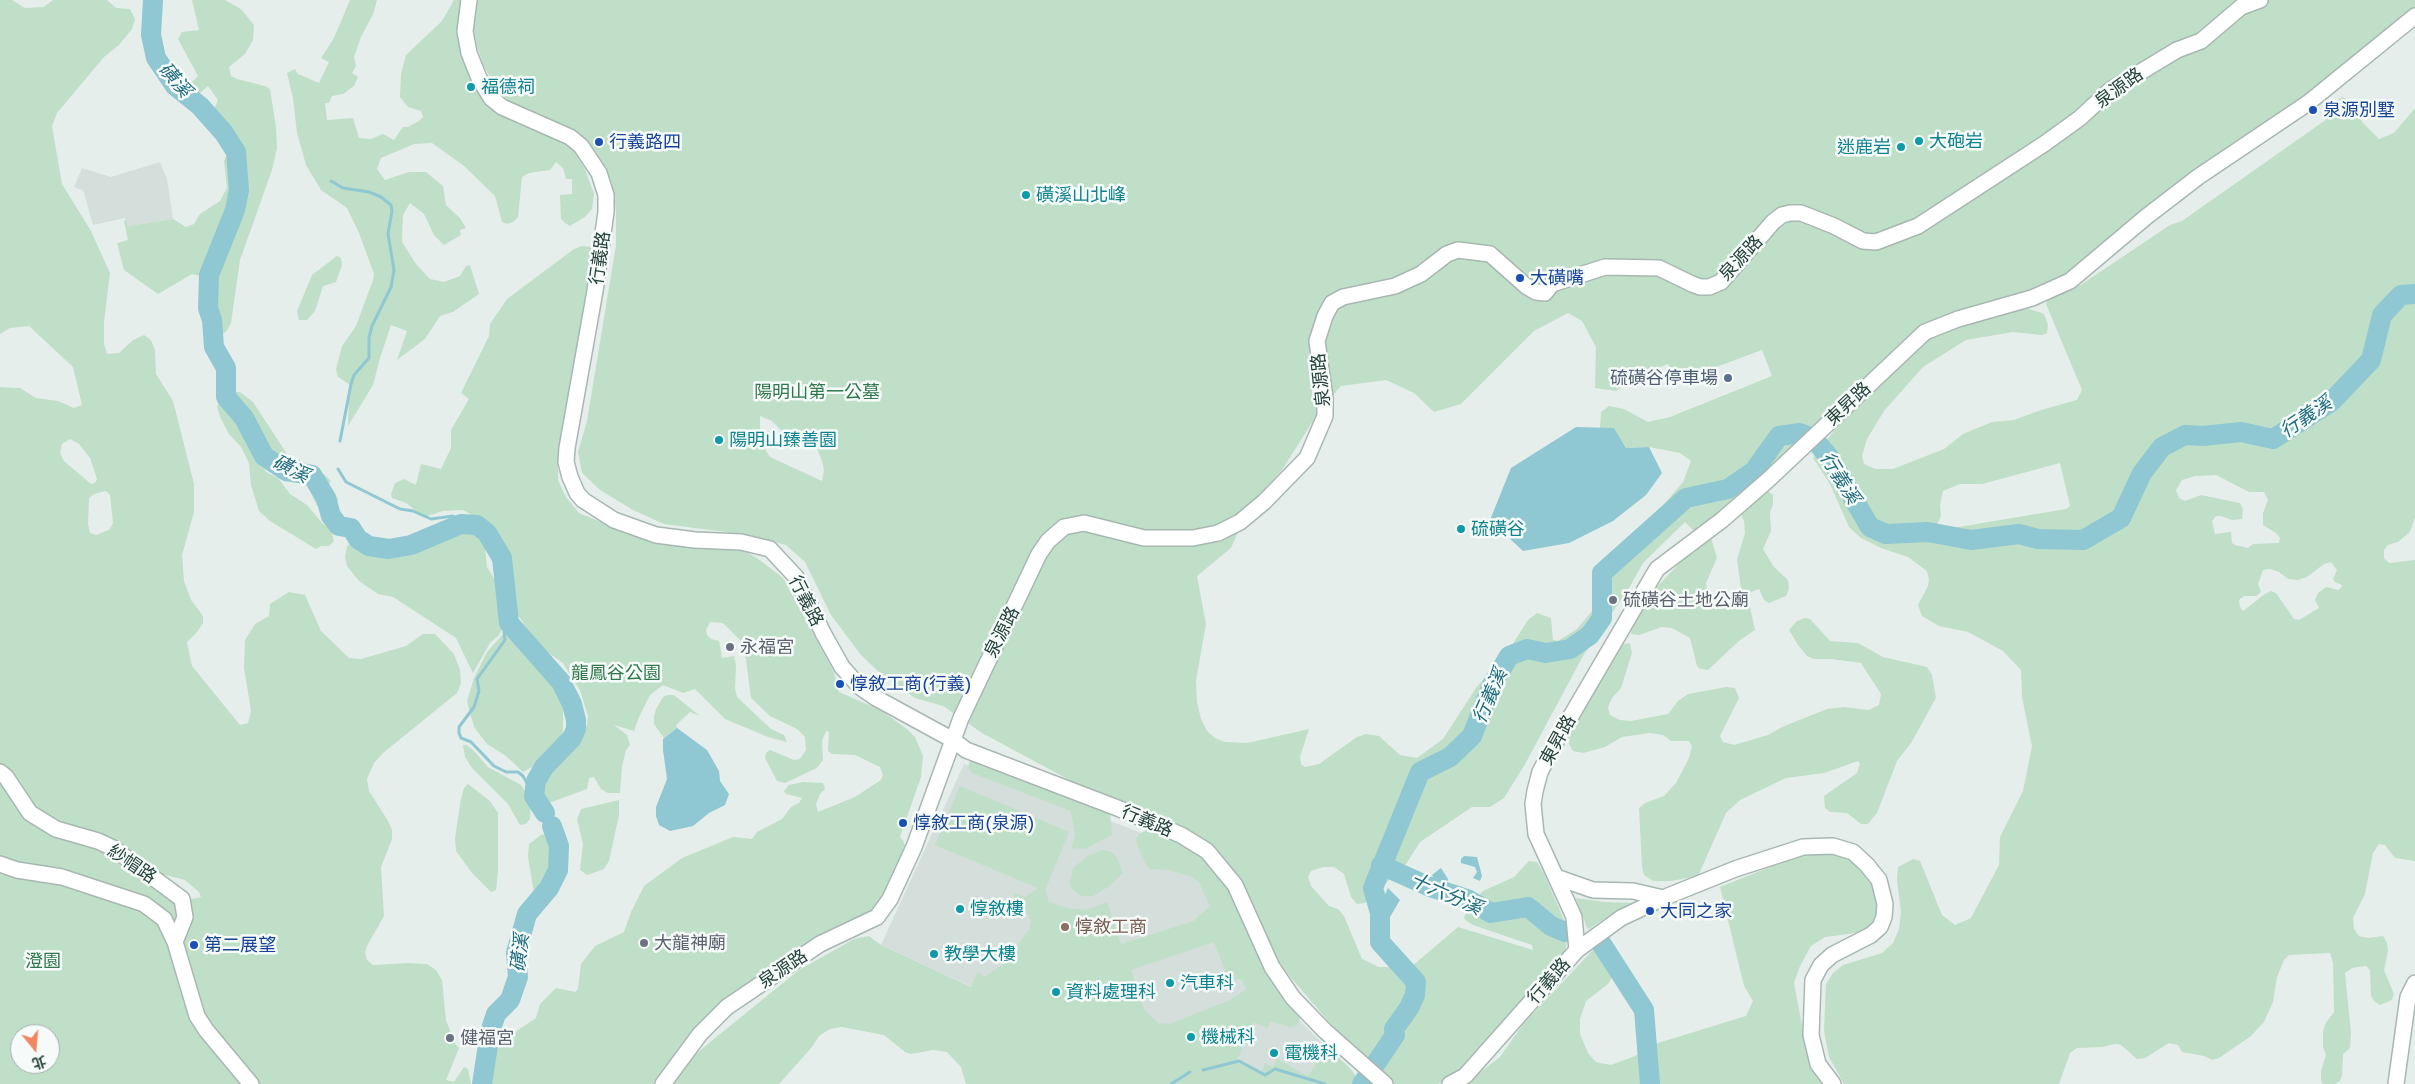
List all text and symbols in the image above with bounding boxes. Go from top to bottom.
water label: 磺溪 [154,58,196,102]
street label: 泉源路 [2091,63,2147,113]
place label: 福德祠 [481,76,535,98]
marker: 福德祠 [465,81,477,93]
place label: 泉源別墅 [2323,99,2395,121]
marker: 泉源別墅 [2307,104,2319,116]
place label: 大砲岩 [1929,130,1983,152]
place label: 行義路四 [609,131,681,153]
marker: 大砲岩 [1913,135,1925,147]
marker: 行義路四 [593,136,605,148]
place label: 迷鹿岩 [1837,136,1891,158]
marker: 迷鹿岩 [1895,141,1907,153]
place label: 磺溪山北峰 [1036,184,1126,206]
marker: 磺溪山北峰 [1020,189,1032,201]
street label: 行義路 [586,230,614,286]
street label: 泉源路 [1715,231,1767,285]
place label: 大磺嘴 [1530,267,1584,289]
marker: 大磺嘴 [1514,272,1526,284]
street label: 泉源路 [1307,352,1335,408]
place label: 硫磺谷停車場 [1610,367,1718,389]
marker: 硫磺谷停車場 [1722,372,1734,384]
street label: 東昇路 [1821,378,1875,430]
park label: 陽明山第一公墓 [754,381,880,403]
water label: 行義溪 [2276,392,2336,442]
place label: 陽明山臻善園 [729,429,837,451]
marker: 陽明山臻善園 [713,434,725,446]
water label: 行義溪 [1815,448,1865,508]
water label: 磺溪 [269,450,313,488]
place label: 硫磺谷 [1471,518,1525,540]
marker: 硫磺谷 [1455,523,1467,535]
street label: 行義路 [784,572,828,630]
place label: 硫磺谷土地公廟 [1623,589,1749,611]
marker: 硫磺谷土地公廟 [1607,594,1619,606]
street label: 泉源路 [980,603,1024,661]
place label: 永福宮 [740,636,794,658]
marker: 永福宮 [724,641,736,653]
park label: 龍鳳谷公園 [571,662,661,684]
water label: 行義溪 [1468,665,1512,727]
place label: 惇敘工商(行義) [850,673,972,695]
marker: 惇敘工商(行義) [834,678,846,690]
street label: 東昇路 [1535,711,1581,769]
street label: 行義路 [1118,801,1176,841]
place label: 惇敘工商(泉源) [913,812,1035,834]
marker: 惇敘工商(泉源) [897,817,909,829]
street label: 紗帽路 [104,840,160,888]
water label: 十六分溪 [1407,868,1485,920]
place label: 惇敘樓 [970,898,1024,920]
place label: 大同之家 [1660,900,1732,922]
marker: 惇敘樓 [954,903,966,915]
marker: 大同之家 [1644,905,1656,917]
place label: 惇敘工商 [1075,916,1147,938]
marker: 惇敘工商 [1059,921,1071,933]
place label: 大龍神廟 [654,932,726,954]
water label: 磺溪 [506,933,534,973]
place label: 第二展望 [204,934,276,956]
marker: 大龍神廟 [638,937,650,949]
marker: 第二展望 [188,939,200,951]
place label: 教學大樓 [944,943,1016,965]
street label: 泉源路 [755,945,811,993]
marker: 教學大樓 [928,948,940,960]
park label: 澄園 [25,950,61,972]
street label: 行義路 [1523,954,1575,1008]
place label: 汽車科 [1180,972,1234,994]
marker: 汽車科 [1164,977,1176,989]
place label: 資料處理科 [1066,981,1156,1003]
marker: 資料處理科 [1050,986,1062,998]
north arrow [10,1024,60,1074]
place label: 機械科 [1201,1026,1255,1048]
place label: 健福宮 [460,1027,514,1049]
marker: 機械科 [1185,1031,1197,1043]
marker: 健福宮 [444,1032,456,1044]
place label: 電機科 [1284,1042,1338,1064]
marker: 電機科 [1268,1047,1280,1059]
text: 北 [30,1053,48,1073]

